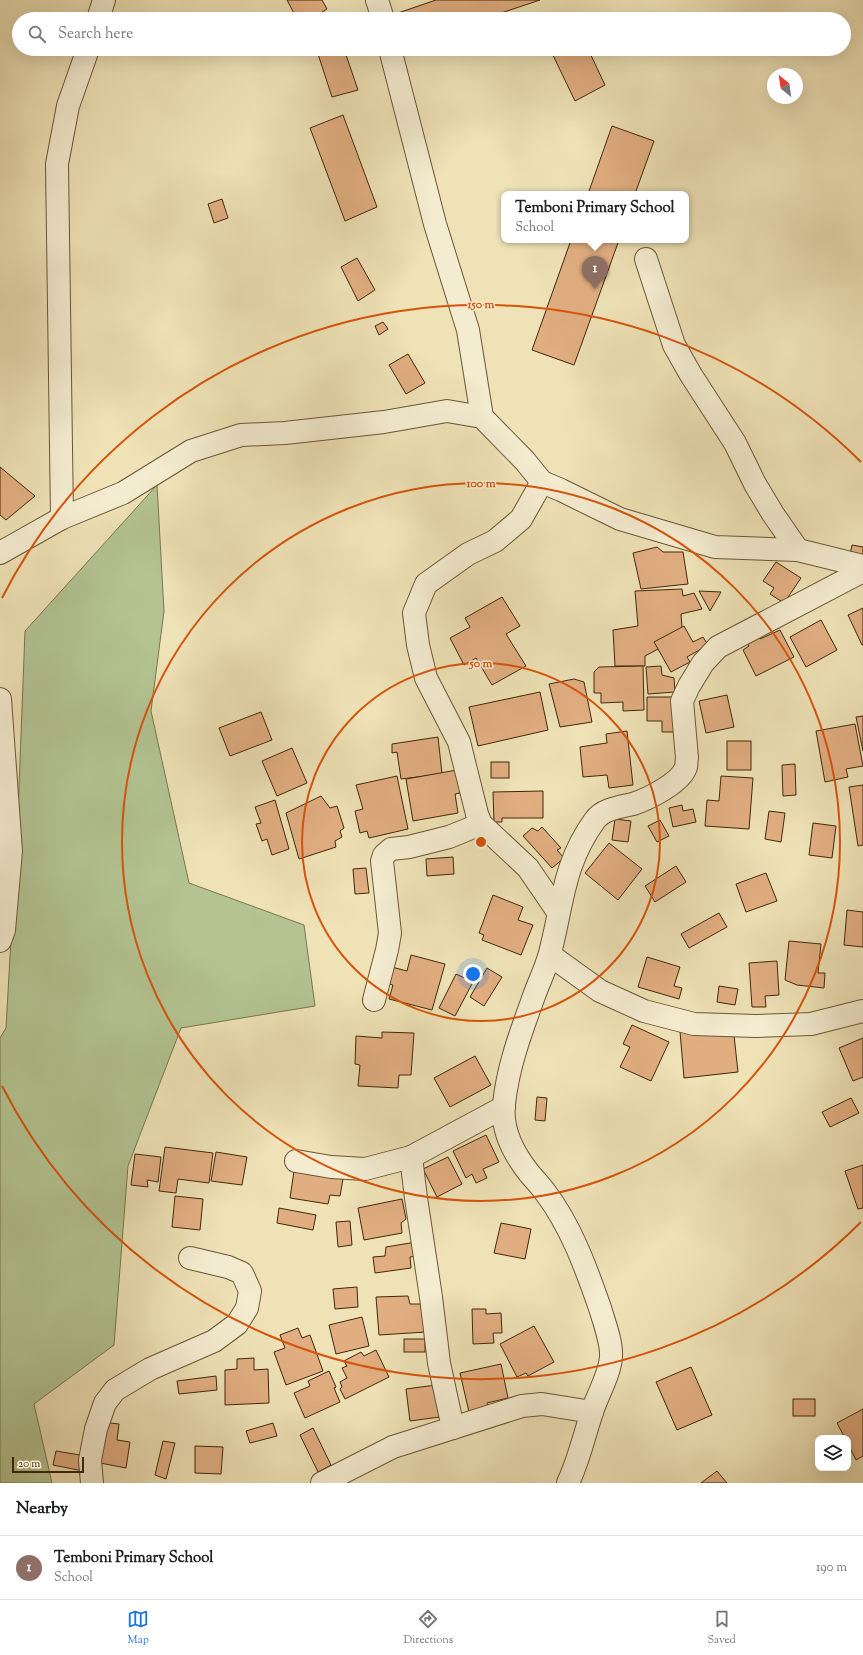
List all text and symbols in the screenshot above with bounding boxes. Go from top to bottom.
search box [12,12,851,56]
icon: search [26,23,48,45]
text: Search here [58,24,133,45]
north arrow [767,68,803,104]
popup [501,191,689,243]
text: Temboni Primary School [515,198,675,219]
text: School [515,219,554,237]
pin: 1 [582,256,608,289]
text: 150 m [466,296,495,314]
text: 100 m [465,475,496,493]
text: 50 m [469,655,493,673]
centre of rings [474,835,488,849]
your location [463,964,483,984]
map controls [815,1435,851,1471]
button: layers [815,1435,851,1471]
scale bar [12,1455,84,1474]
text: 20 m [18,1456,40,1472]
text: Nearby [16,1497,68,1521]
text: Temboni Primary School [54,1548,214,1569]
text: 1 [27,1559,31,1577]
text: 190 m [816,1559,847,1577]
text: School [54,1569,93,1587]
tab: Map [127,1608,149,1648]
tab: Directions [404,1608,453,1648]
tab: Saved [708,1608,736,1648]

